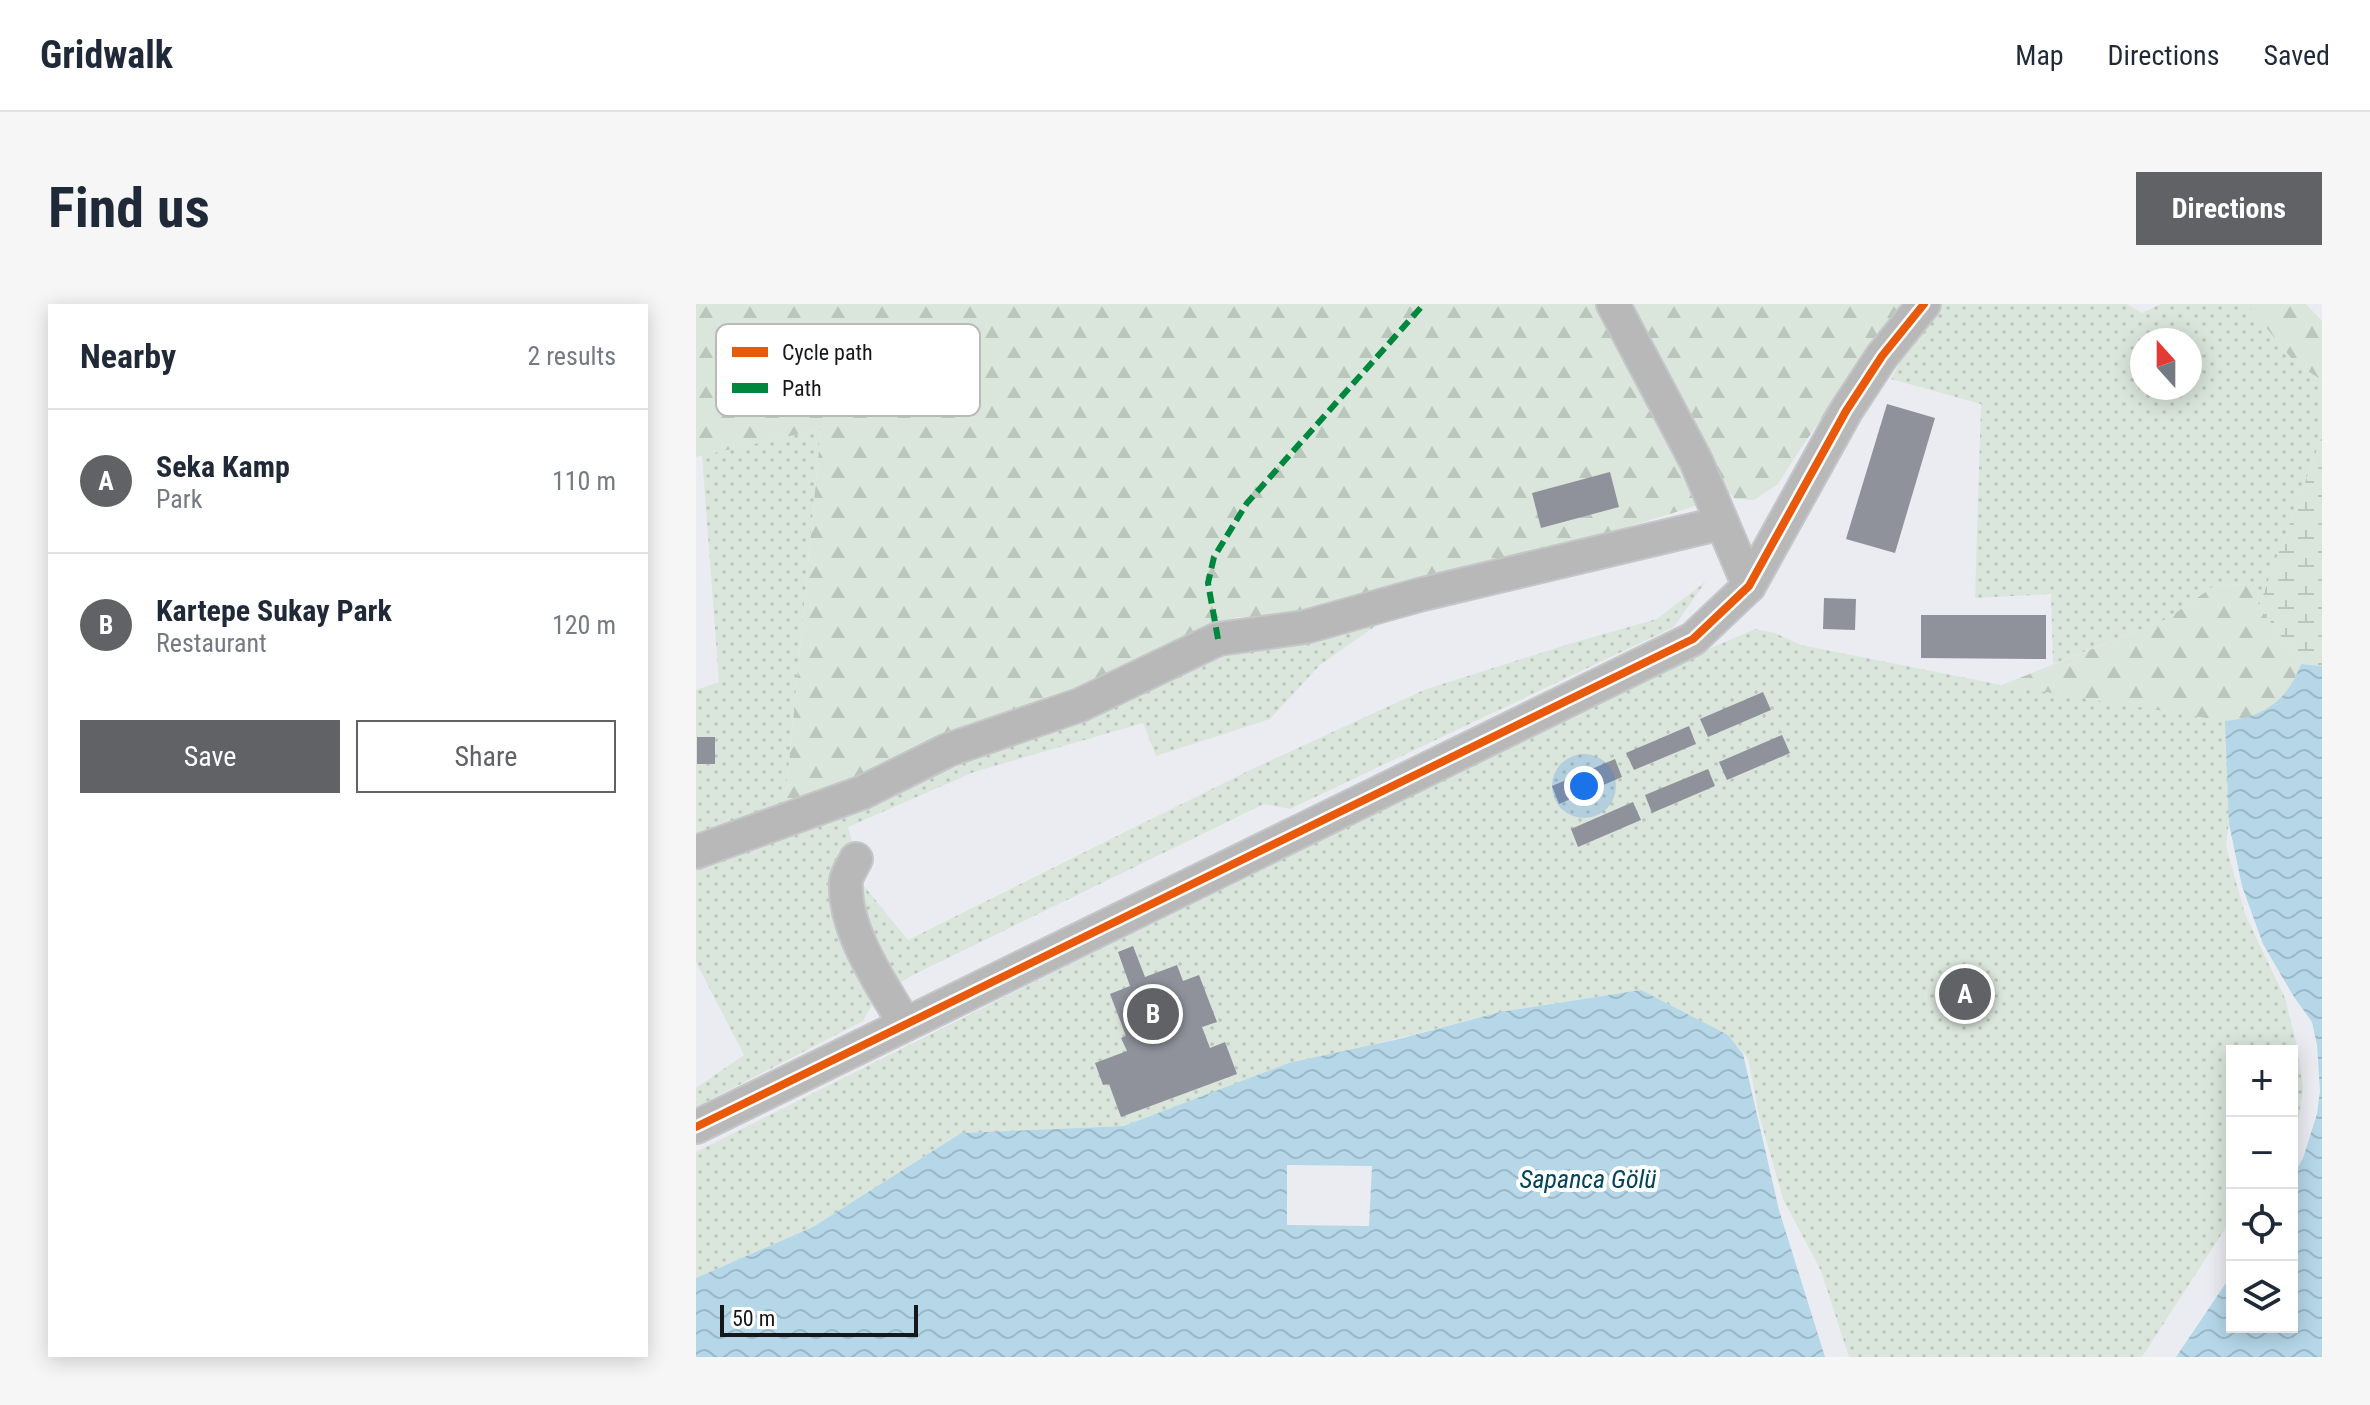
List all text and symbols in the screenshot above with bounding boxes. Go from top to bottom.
text: Gridwalk [40,33,173,77]
text: Map [2015,39,2064,72]
text: Directions [2108,39,2219,72]
text: Saved [2263,39,2330,72]
button: Directions [2136,172,2322,245]
text: Find us [48,175,210,241]
legend [716,324,980,416]
north arrow [2130,328,2202,400]
text: Nearby [80,336,176,376]
text: Cycle path [782,340,873,365]
text: 2 results [527,341,616,371]
text: Path [782,376,822,401]
text: Seka Kamp [156,449,290,484]
text: A [98,466,114,496]
text: 110 m [552,466,616,496]
text: Park [156,484,202,514]
text: Kartepe Sukay Park [156,593,392,628]
text: B [99,610,113,640]
text: 120 m [552,610,616,640]
text: Restaurant [156,628,267,658]
button: Save [80,720,340,793]
button: Share [356,720,616,793]
your location [1564,766,1604,806]
pin: A [1939,964,1991,1024]
pin: B [1127,984,1179,1044]
map controls [2226,1045,2298,1333]
button: + [2226,1045,2298,1117]
button: − [2226,1117,2298,1189]
water label: Sapanca Gölü [1519,1164,1657,1194]
button: locate [2226,1189,2298,1261]
button: layers [2226,1261,2298,1333]
scale bar [720,1301,918,1337]
text: 50 m [732,1306,775,1331]

